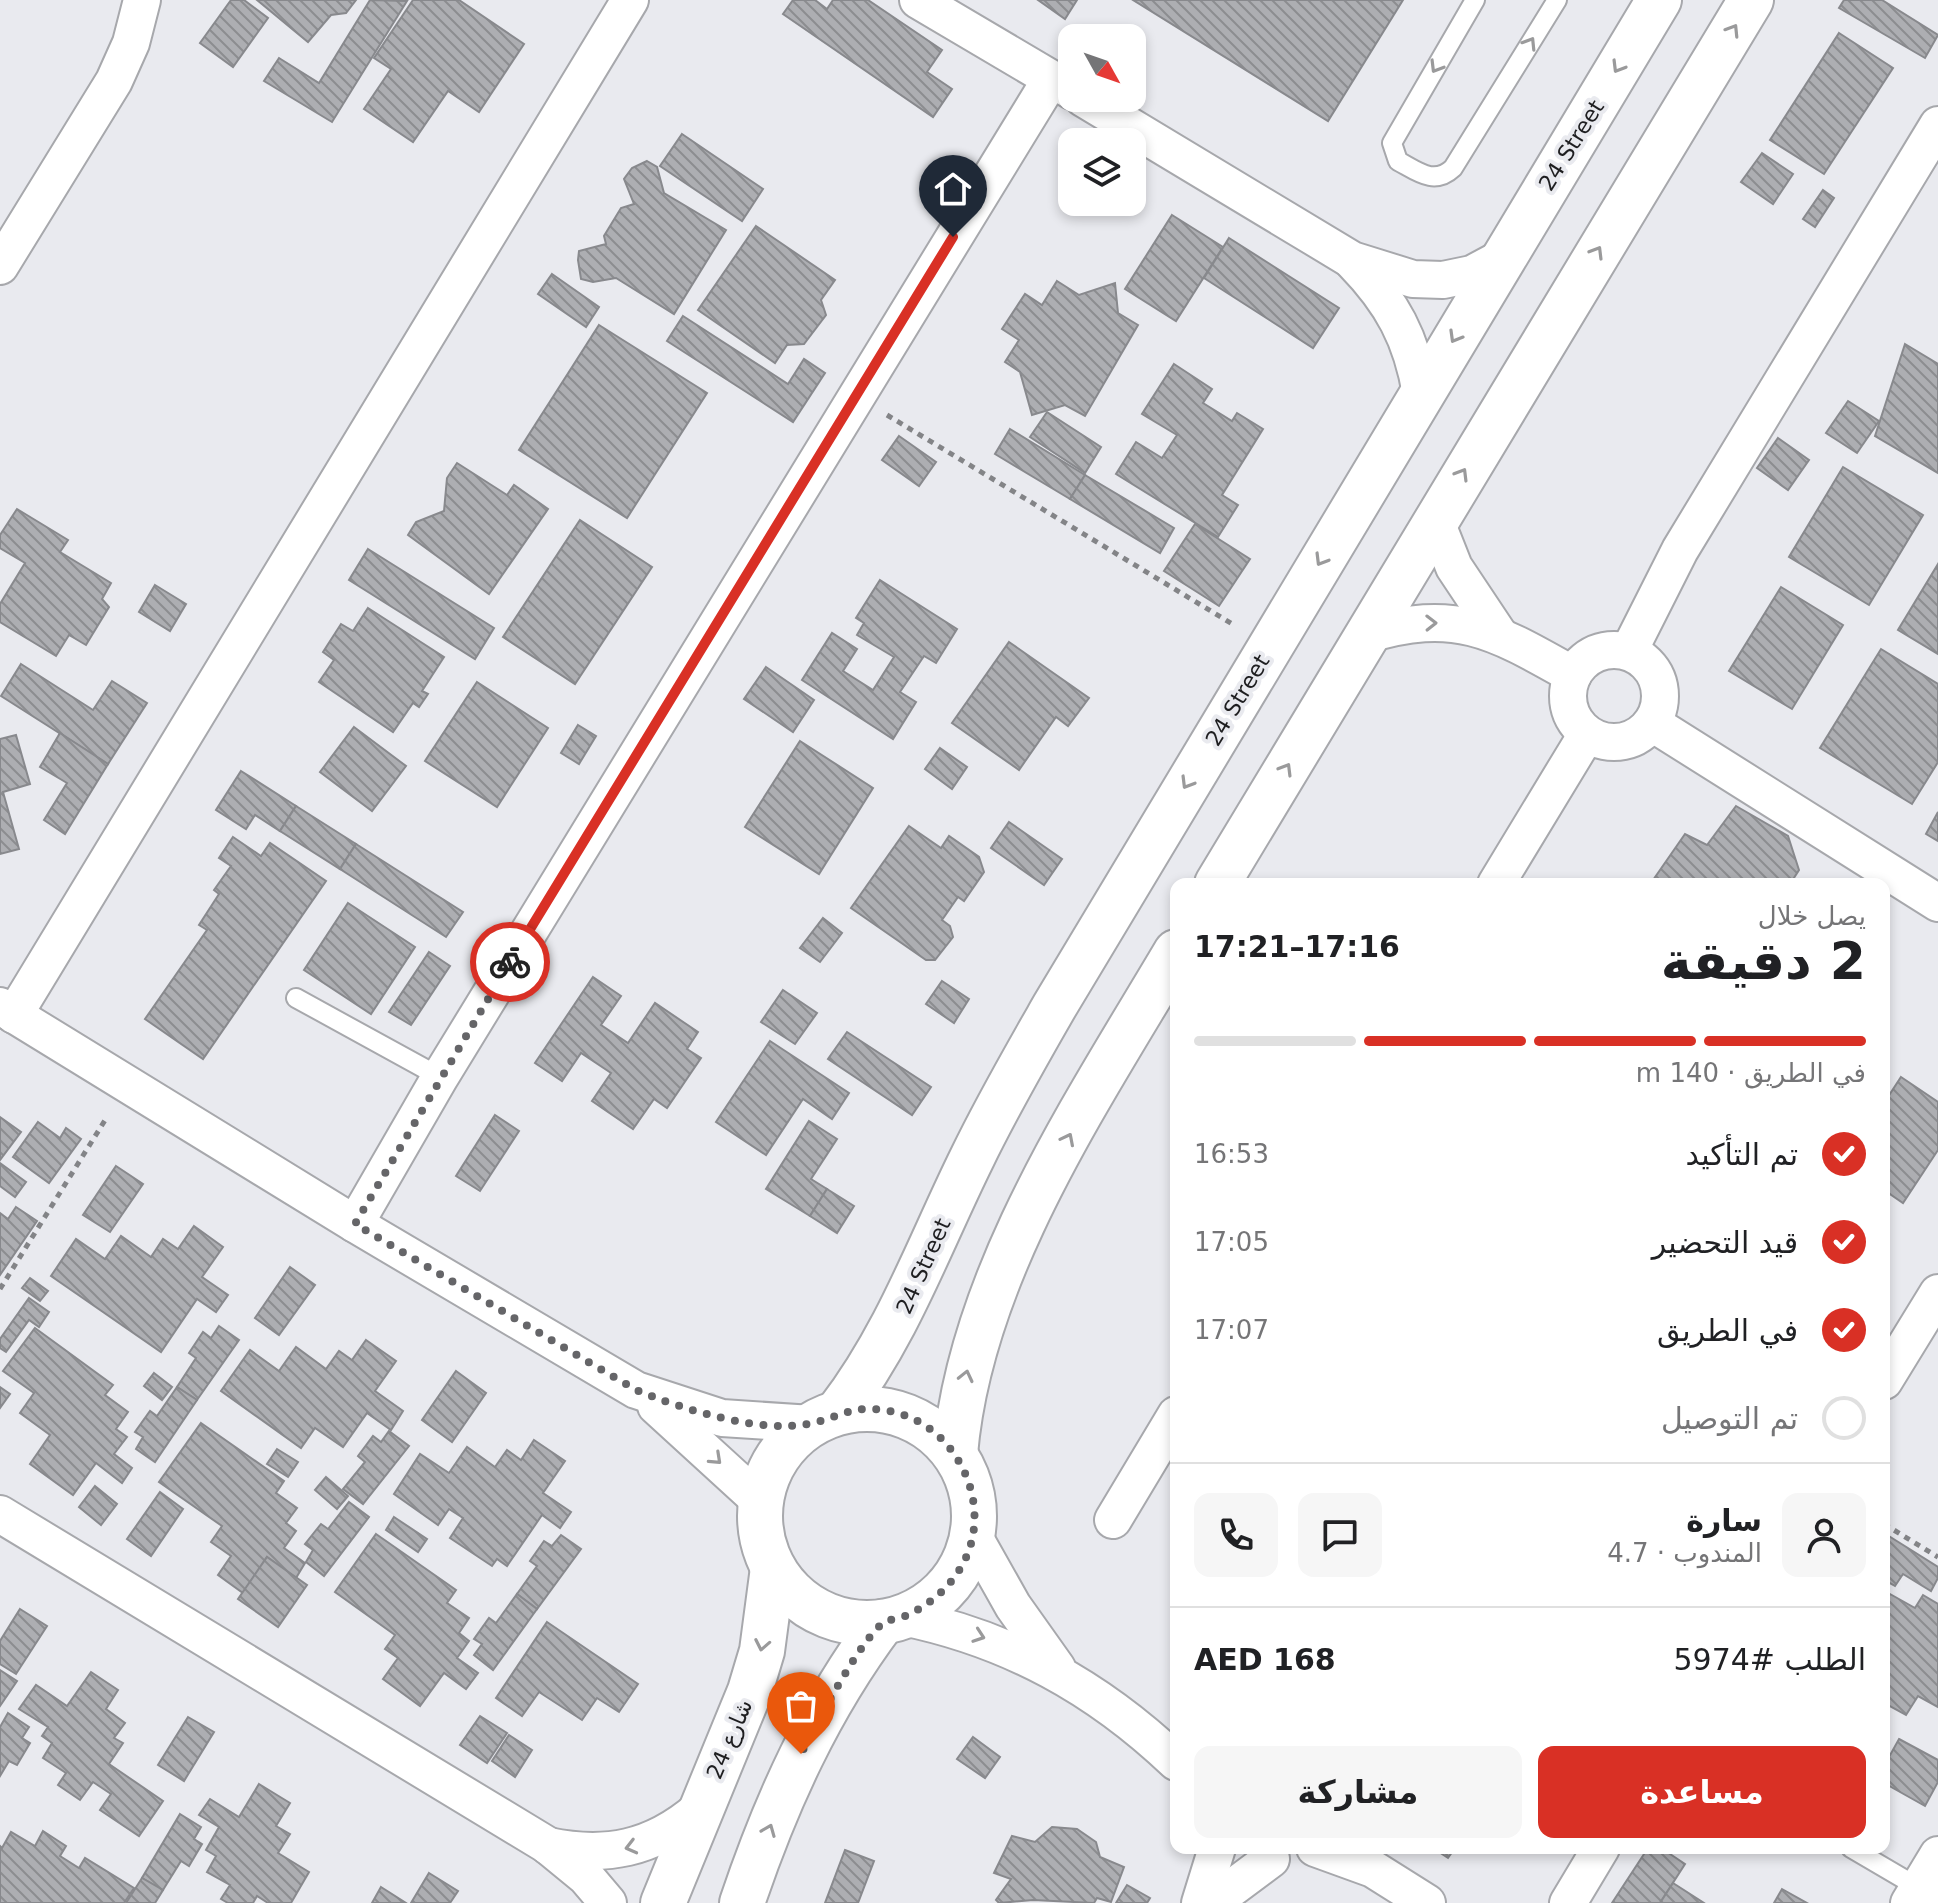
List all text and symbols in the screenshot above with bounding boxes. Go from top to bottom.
north arrow [1058,24,1146,112]
map controls [1058,24,1146,216]
one-way arrow [1723,24,1739,39]
one-way arrow [1520,37,1536,52]
one-way arrow [1430,58,1445,73]
one-way arrow [1613,58,1628,73]
street label: 24 Street [1534,95,1609,195]
button: layers [1058,128,1146,216]
pin [919,155,987,237]
icon: home [931,167,975,211]
one-way arrow [1588,246,1603,261]
one-way arrow [1449,328,1464,343]
one-way arrow [1453,468,1468,483]
one-way arrow [1315,551,1331,566]
one-way arrow [1425,614,1438,632]
street label: 24 Street [1200,650,1275,750]
one-way arrow [1276,763,1291,778]
one-way arrow [1181,774,1197,789]
text: يصل خلال [1758,901,1866,931]
courier [470,922,550,1002]
text: 17:16–17:21 [1194,929,1400,964]
text: 2 دقيقة [1661,931,1866,991]
icon: bike [488,940,532,984]
text: في الطريق · 140 m [1636,1058,1866,1088]
one-way arrow [1059,1132,1074,1147]
icon: check [1822,1132,1866,1176]
text: تم التأكيد [1685,1137,1798,1172]
text: 16:53 [1194,1139,1269,1169]
street label: 24 Street [891,1214,956,1318]
icon: check [1822,1220,1866,1264]
text: قيد التحضير [1652,1225,1798,1260]
text: 17:05 [1194,1227,1269,1257]
icon: check [1822,1308,1866,1352]
text: في الطريق [1657,1313,1798,1348]
text: 17:07 [1194,1315,1269,1345]
one-way arrow [956,1370,973,1384]
text: تم التوصيل [1661,1401,1798,1436]
one-way arrow [707,1449,722,1463]
button: phone [1194,1493,1278,1577]
button: chat [1298,1493,1382,1577]
button: person [1782,1493,1866,1577]
text: سارة [1686,1503,1762,1538]
text: المندوب · 4.7 [1607,1538,1762,1568]
one-way arrow [971,1627,985,1643]
one-way arrow [754,1638,771,1651]
text: AED 168 [1194,1642,1336,1677]
text: الطلب #5974 [1673,1642,1866,1677]
pin [767,1672,835,1754]
icon: bag [779,1684,823,1728]
street label: شارع 24 [702,1696,757,1783]
button: مشاركة [1194,1746,1522,1838]
button: مساعدة [1538,1746,1866,1838]
one-way arrow [760,1824,776,1838]
one-way arrow [624,1838,638,1855]

